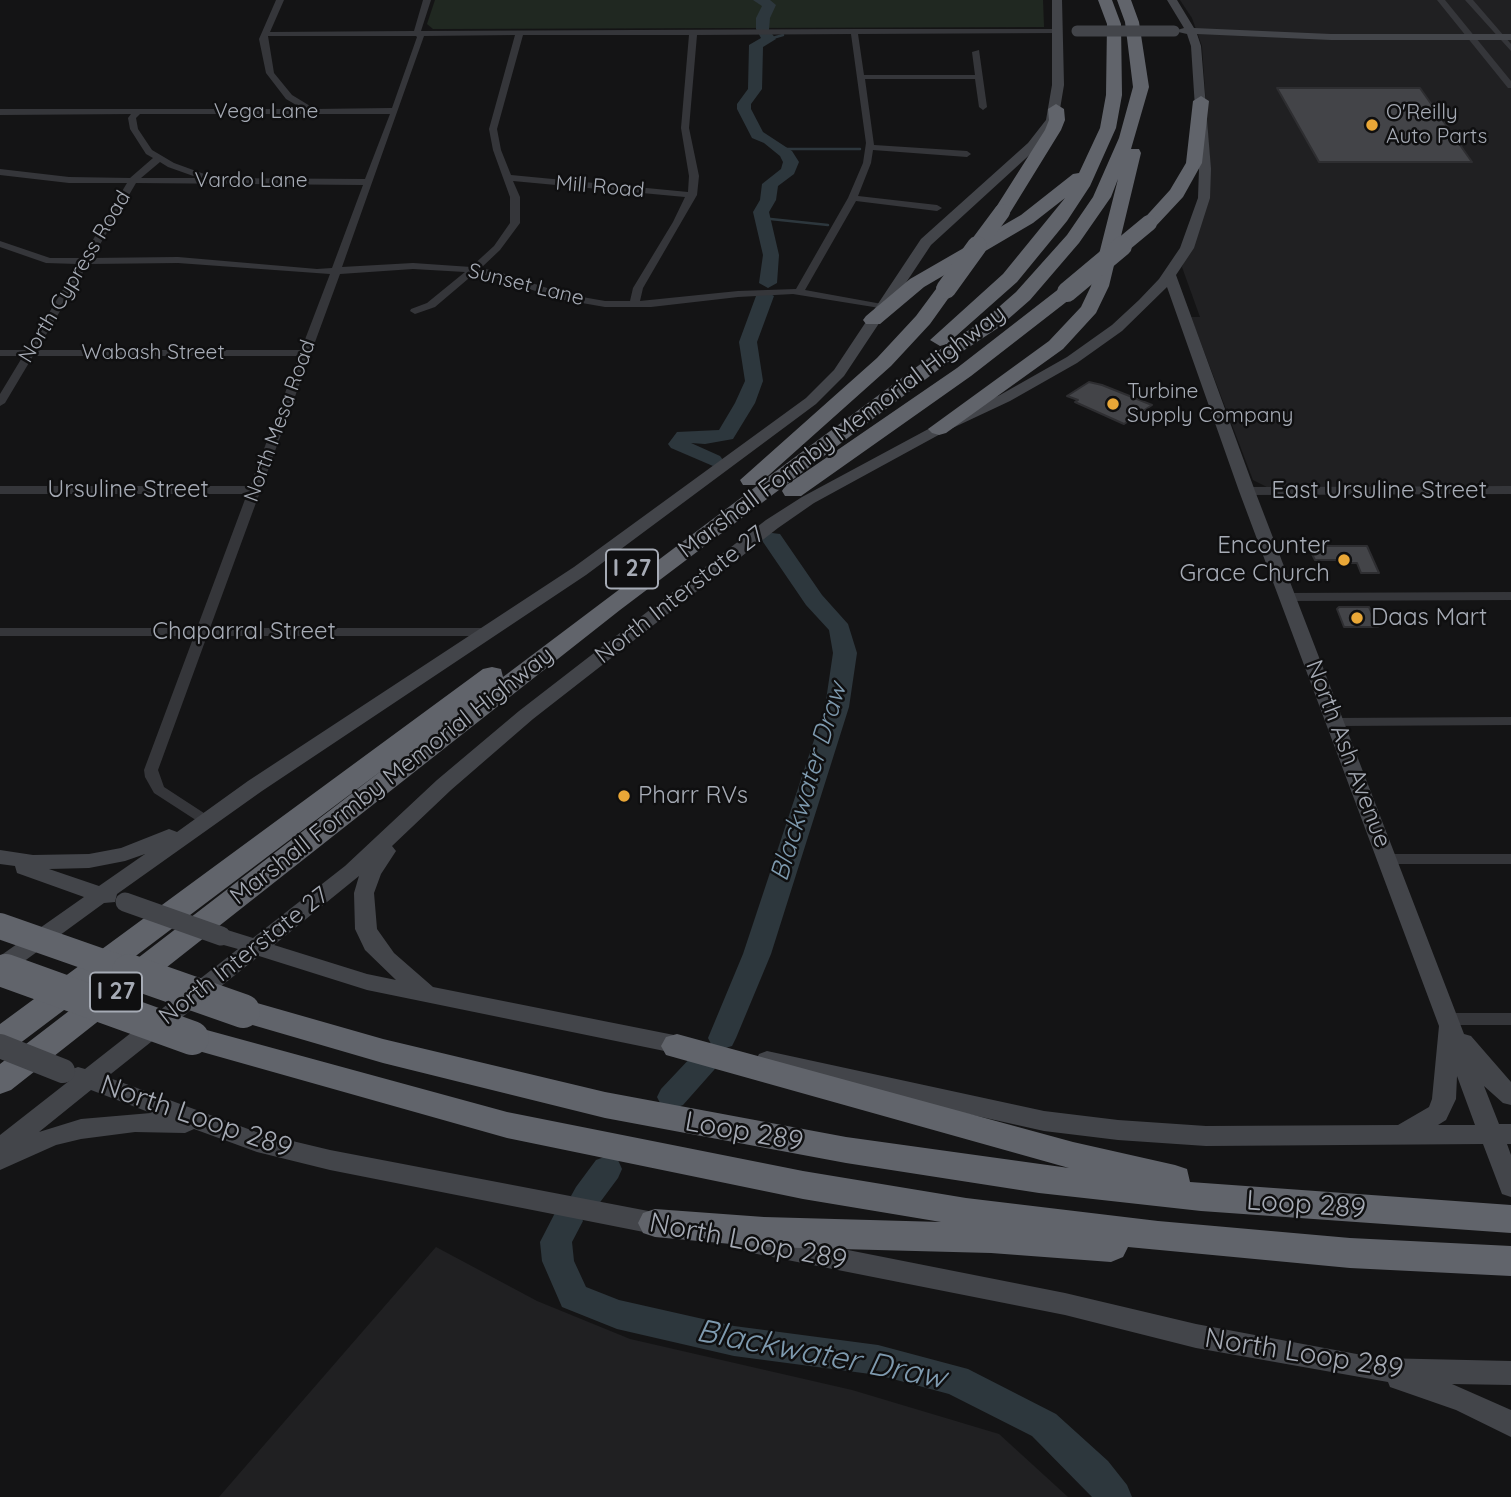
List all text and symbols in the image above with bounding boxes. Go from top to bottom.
street label: Vega Lane [214,99,318,125]
place label: O'Reilly Auto Parts [1386,100,1487,150]
marker: O'Reilly Auto Parts [1364,117,1380,133]
street label: Vardo Lane [194,168,308,194]
street label: Mill Road [554,171,646,203]
street label: North Cypress Road [14,186,136,368]
street label: Sunset Lane [466,258,586,312]
street label: Marshall Formby Memorial Highway [673,299,1011,565]
street label: North Mesa Road [239,337,321,505]
street label: Wabash Street [81,340,225,366]
place label: Turbine Supply Company [1127,379,1293,429]
marker: Turbine Supply Company [1105,396,1121,412]
street label: Ursuline Street [47,476,209,504]
street label: East Ursuline Street [1271,477,1487,505]
street label: North Interstate 27 [589,520,771,670]
place label: Encounter Grace Church [1180,532,1330,588]
road number: I 27 [606,550,658,589]
marker: Encounter Grace Church [1336,552,1352,568]
place label: Daas Mart [1371,604,1487,632]
marker: Daas Mart [1349,610,1365,626]
street label: Chaparral Street [152,618,336,646]
street label: Marshall Formby Memorial Highway [225,641,559,911]
street label: North Ash Avenue [1299,656,1397,852]
water label: Blackwater Draw [764,679,854,885]
place label: Pharr RVs [638,782,748,810]
marker: Pharr RVs [616,788,632,804]
street label: North Interstate 27 [153,881,335,1031]
road number: I 27 [90,973,142,1012]
street label: North Loop 289 [96,1068,296,1166]
street label: Loop 289 [682,1105,806,1159]
street label: Loop 289 [1245,1184,1367,1226]
street label: North Loop 289 [646,1206,850,1278]
water label: Blackwater Draw [693,1312,949,1398]
street label: North Loop 289 [1202,1322,1406,1386]

